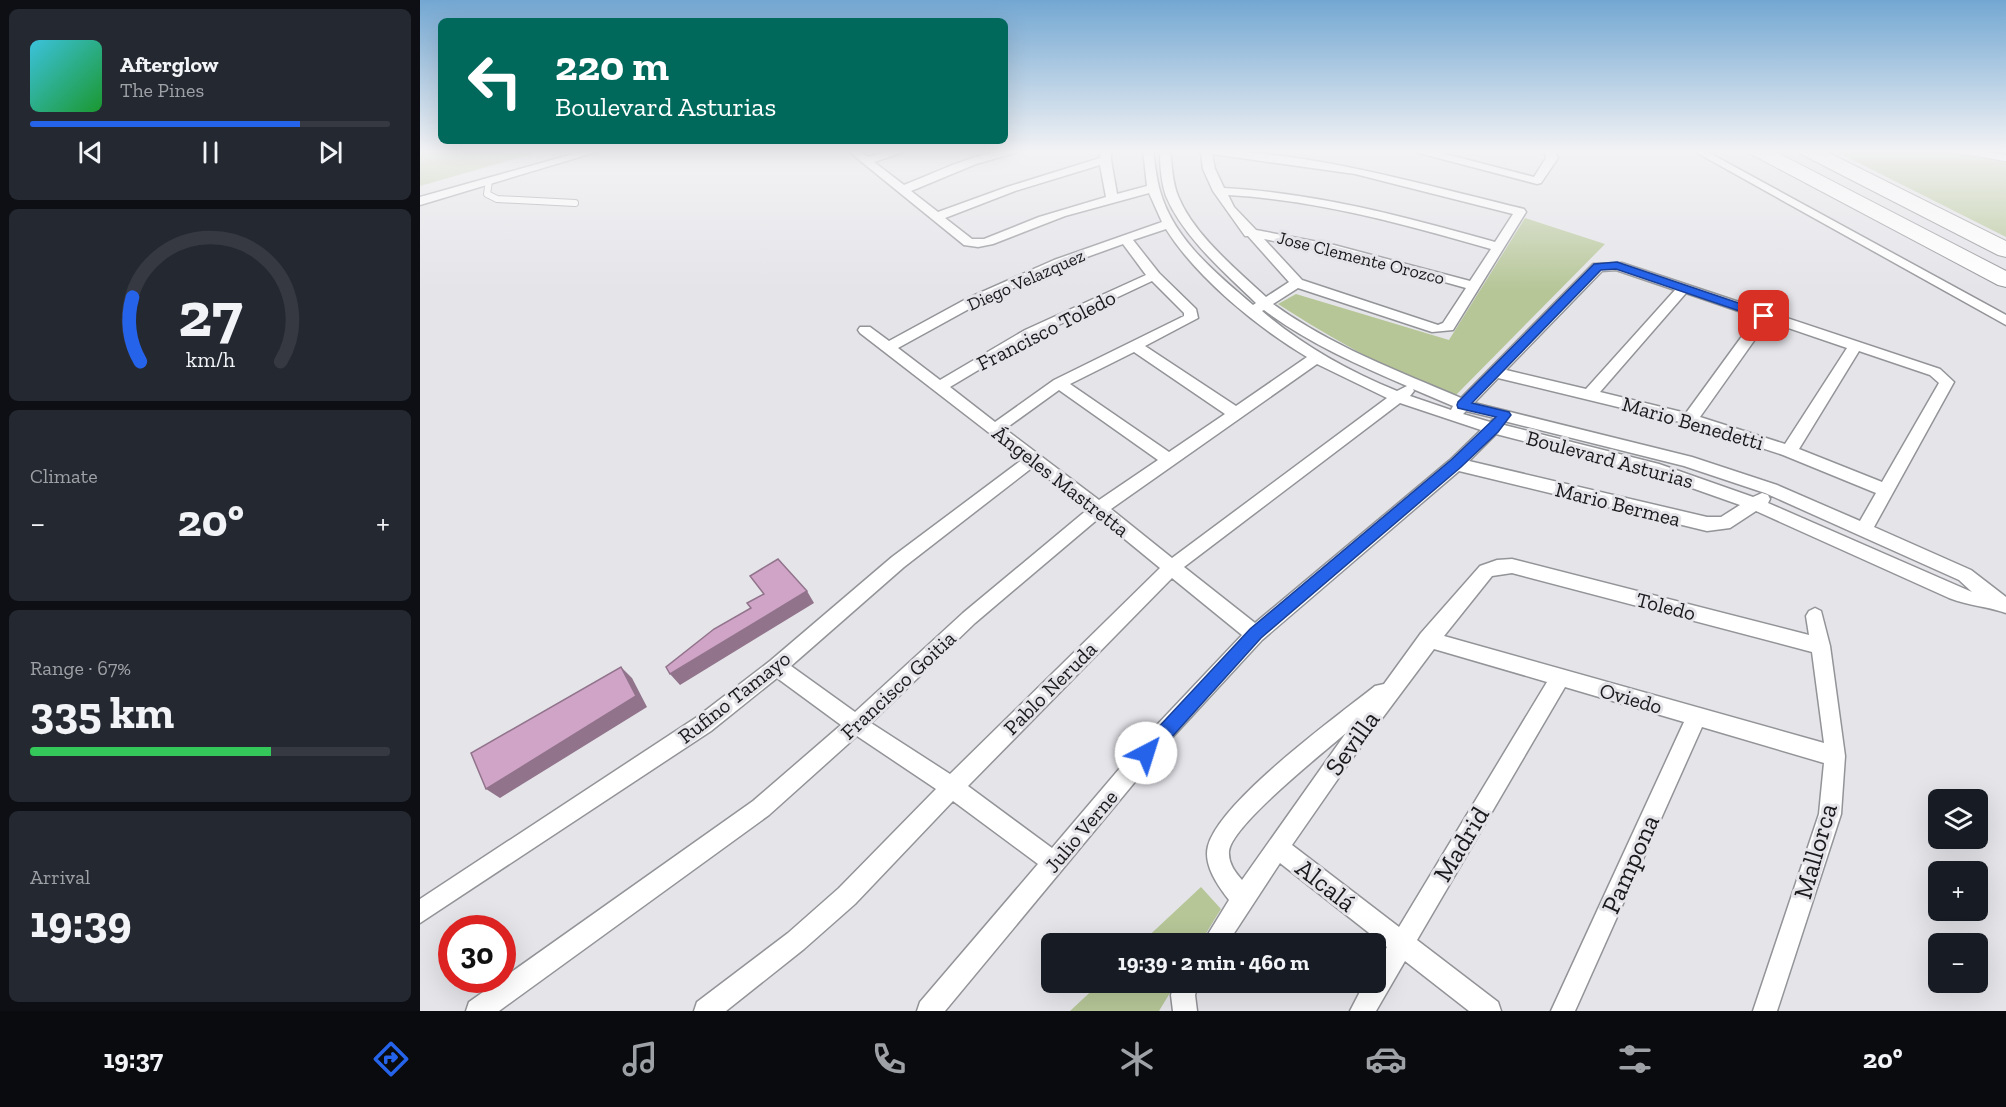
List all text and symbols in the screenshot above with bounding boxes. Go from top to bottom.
text: 220 m [555,40,669,91]
icon: left [456,42,534,120]
text: Afterglow [120,51,218,78]
text: The Pines [120,78,204,102]
text: Boulevard Asturias [555,91,776,123]
icon: previous [74,136,107,169]
icon: pause [194,136,227,169]
icon: next [314,136,347,169]
street label: Jose Clemente Orozco [1275,227,1447,289]
street label: Diego Velazquez [964,244,1088,316]
text: 27 [178,277,242,352]
street label: Francisco Toledo [972,284,1120,376]
pin [1738,290,1789,341]
icon: arrive [1747,299,1780,332]
text: km/h [186,348,234,373]
street label: Mario Benedetti [1619,391,1767,455]
street label: Ángeles Mastretta [988,420,1134,542]
street label: Boulevard Asturias [1524,425,1696,493]
text: Climate [30,464,98,488]
street label: Mario Bermea [1553,476,1683,532]
text: 20° [178,494,244,548]
text: − [30,503,45,542]
text: + [376,503,390,542]
street label: Toledo [1634,587,1698,625]
street label: Francisco Goitia [835,625,961,745]
street label: Pablo Neruda [998,636,1102,740]
street label: Rufino Tamayo [673,645,795,749]
text: Range · 67% [30,656,131,680]
street label: Oviedo [1597,677,1665,719]
text: 335 km [30,686,174,740]
street label: Sevilla [1318,704,1387,782]
position arrow [1114,721,1178,785]
street label: Julio Verne [1039,785,1123,877]
map controls [1928,789,1988,993]
button: layers [1928,789,1988,849]
street label: Mallorca [1786,799,1844,902]
street label: Madrid [1426,801,1496,887]
street label: Pampona [1594,809,1666,918]
street label: Alcalá [1289,852,1363,919]
button: + [1928,861,1988,921]
text: Arrival [30,865,90,889]
text: 19:39 [30,895,131,949]
speed limit sign: 30 [438,915,516,993]
button: − [1928,933,1988,993]
text: 19:39 · 2 min · 460 m [1118,949,1309,976]
icon: directions [370,1038,412,1080]
icon: music [619,1038,661,1080]
icon: phone [868,1038,910,1080]
icon: climate [1116,1038,1158,1080]
icon: car [1365,1038,1407,1080]
icon: filters [1614,1038,1656,1080]
text: 19:37 [103,1043,163,1075]
text: 20° [1863,1043,1903,1075]

